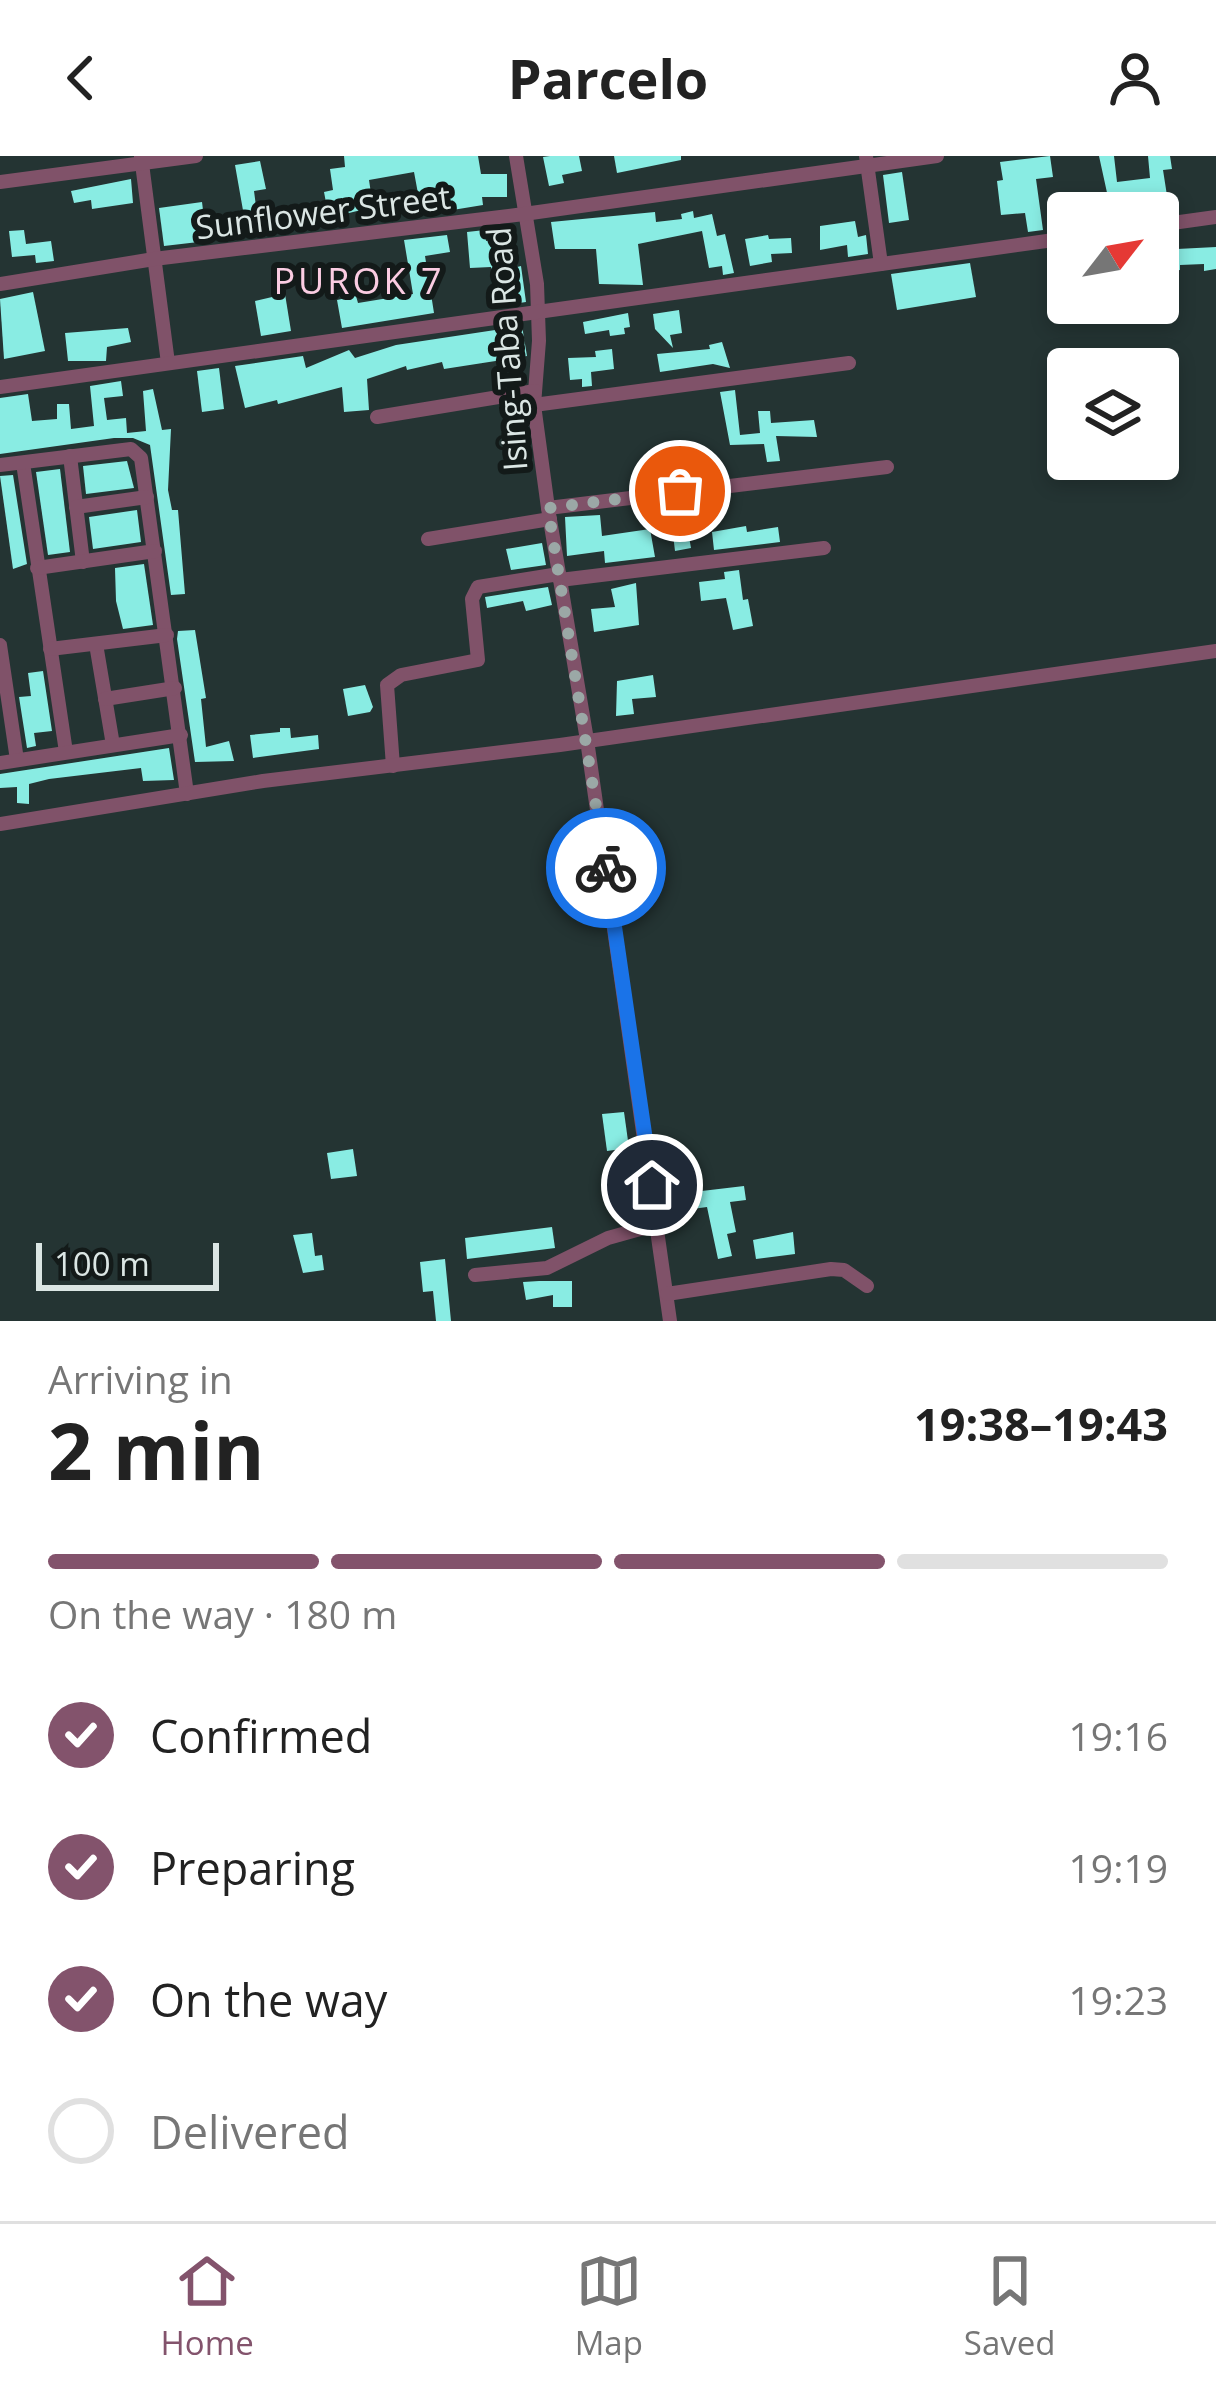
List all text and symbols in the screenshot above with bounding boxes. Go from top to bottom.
text: Parcelo [508,41,708,115]
icon: back [48,45,114,111]
icon: person [1102,45,1168,111]
street label: Sunflower Street [193,174,453,249]
north arrow [1047,192,1179,324]
map controls [1047,192,1179,480]
street label: Ising-Taba Road [476,226,537,473]
district label: PUROK 7 [273,256,445,305]
button: layers [1047,348,1179,480]
pin [629,440,731,542]
icon: bag [647,458,713,524]
courier [546,808,666,928]
icon: bike [573,835,639,901]
pin [601,1134,703,1236]
icon: home [619,1152,685,1218]
scale bar [36,1237,219,1290]
text: 100 m [54,1241,150,1286]
text: Arriving in [48,1352,233,1405]
text: 19:38–19:43 [914,1393,1168,1454]
text: 2 min [48,1397,265,1503]
text: On the way · 180 m [48,1587,397,1640]
icon: check [48,1702,114,1768]
text: Confirmed [150,1705,372,1766]
text: 19:16 [1069,1709,1168,1762]
icon: check [48,1834,114,1900]
text: Preparing [150,1837,355,1898]
text: 19:19 [1069,1841,1168,1894]
icon: check [48,1966,114,2032]
text: On the way [150,1969,387,2030]
text: 19:23 [1069,1973,1168,2026]
text: Delivered [150,2101,350,2162]
tab: Home [160,2248,254,2365]
tab: Map [575,2248,643,2365]
tab: Saved [964,2248,1056,2365]

